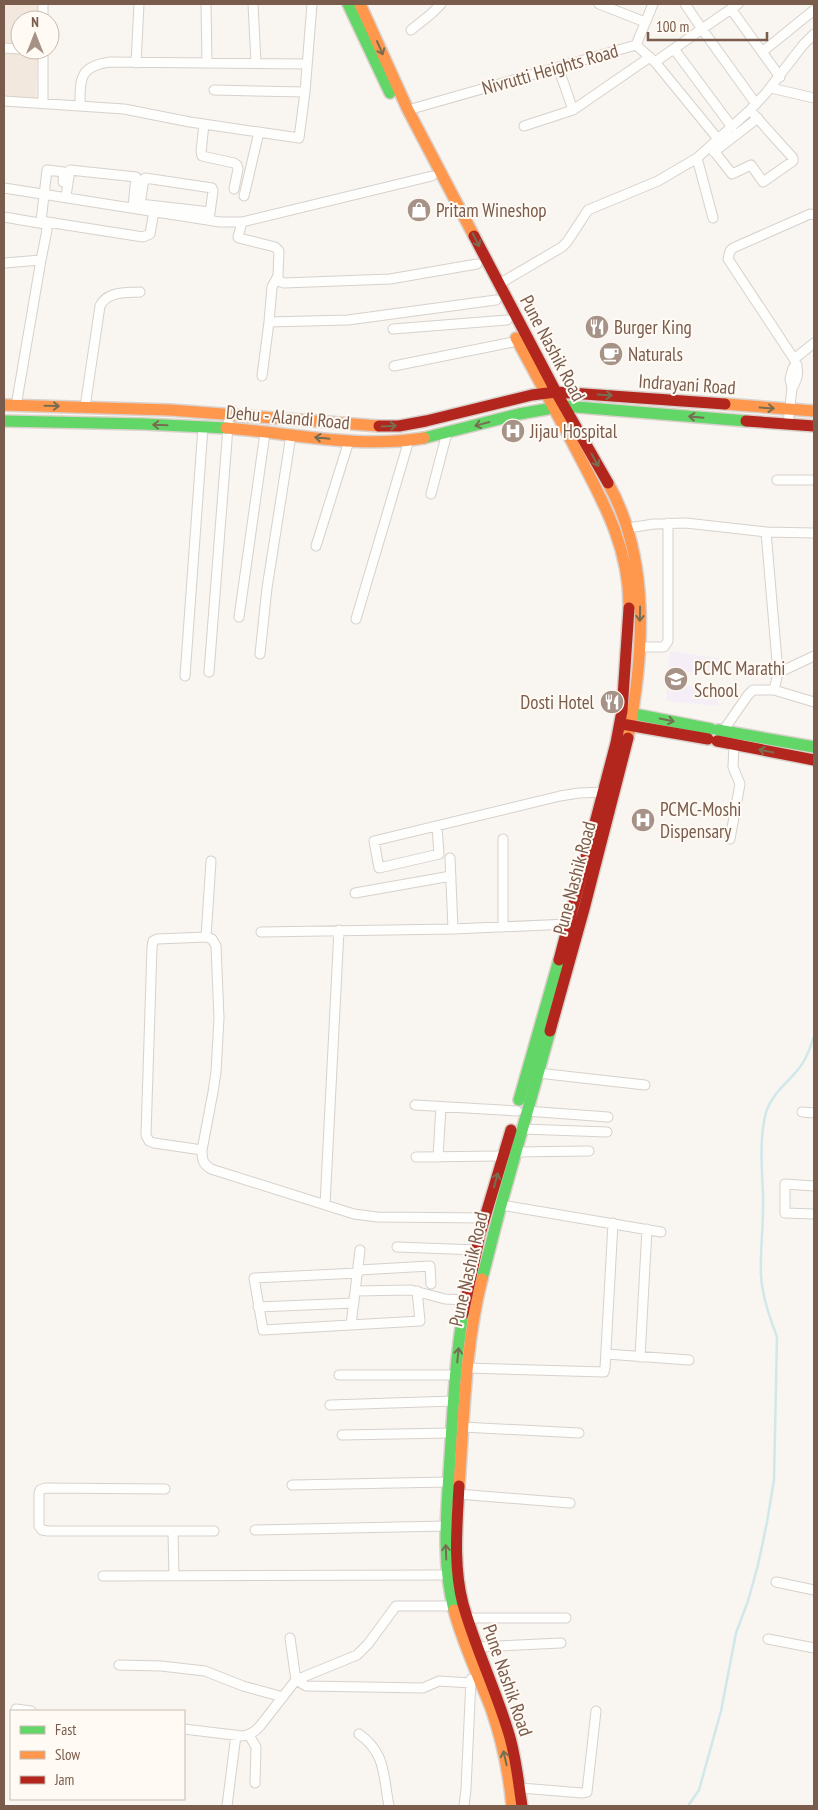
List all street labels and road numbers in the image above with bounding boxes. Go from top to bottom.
street label: Nivrutti Heights Road [479,38,621,100]
street label: Pune Nashik Road [515,291,591,405]
street label: Indrayani Road [638,369,736,399]
street label: Dehu - Alandi Road [225,400,351,434]
street label: Pune Nashik Road [547,819,601,937]
street label: Pune Nashik Road [443,1209,493,1329]
street label: Pune Nashik Road [478,1621,538,1739]

